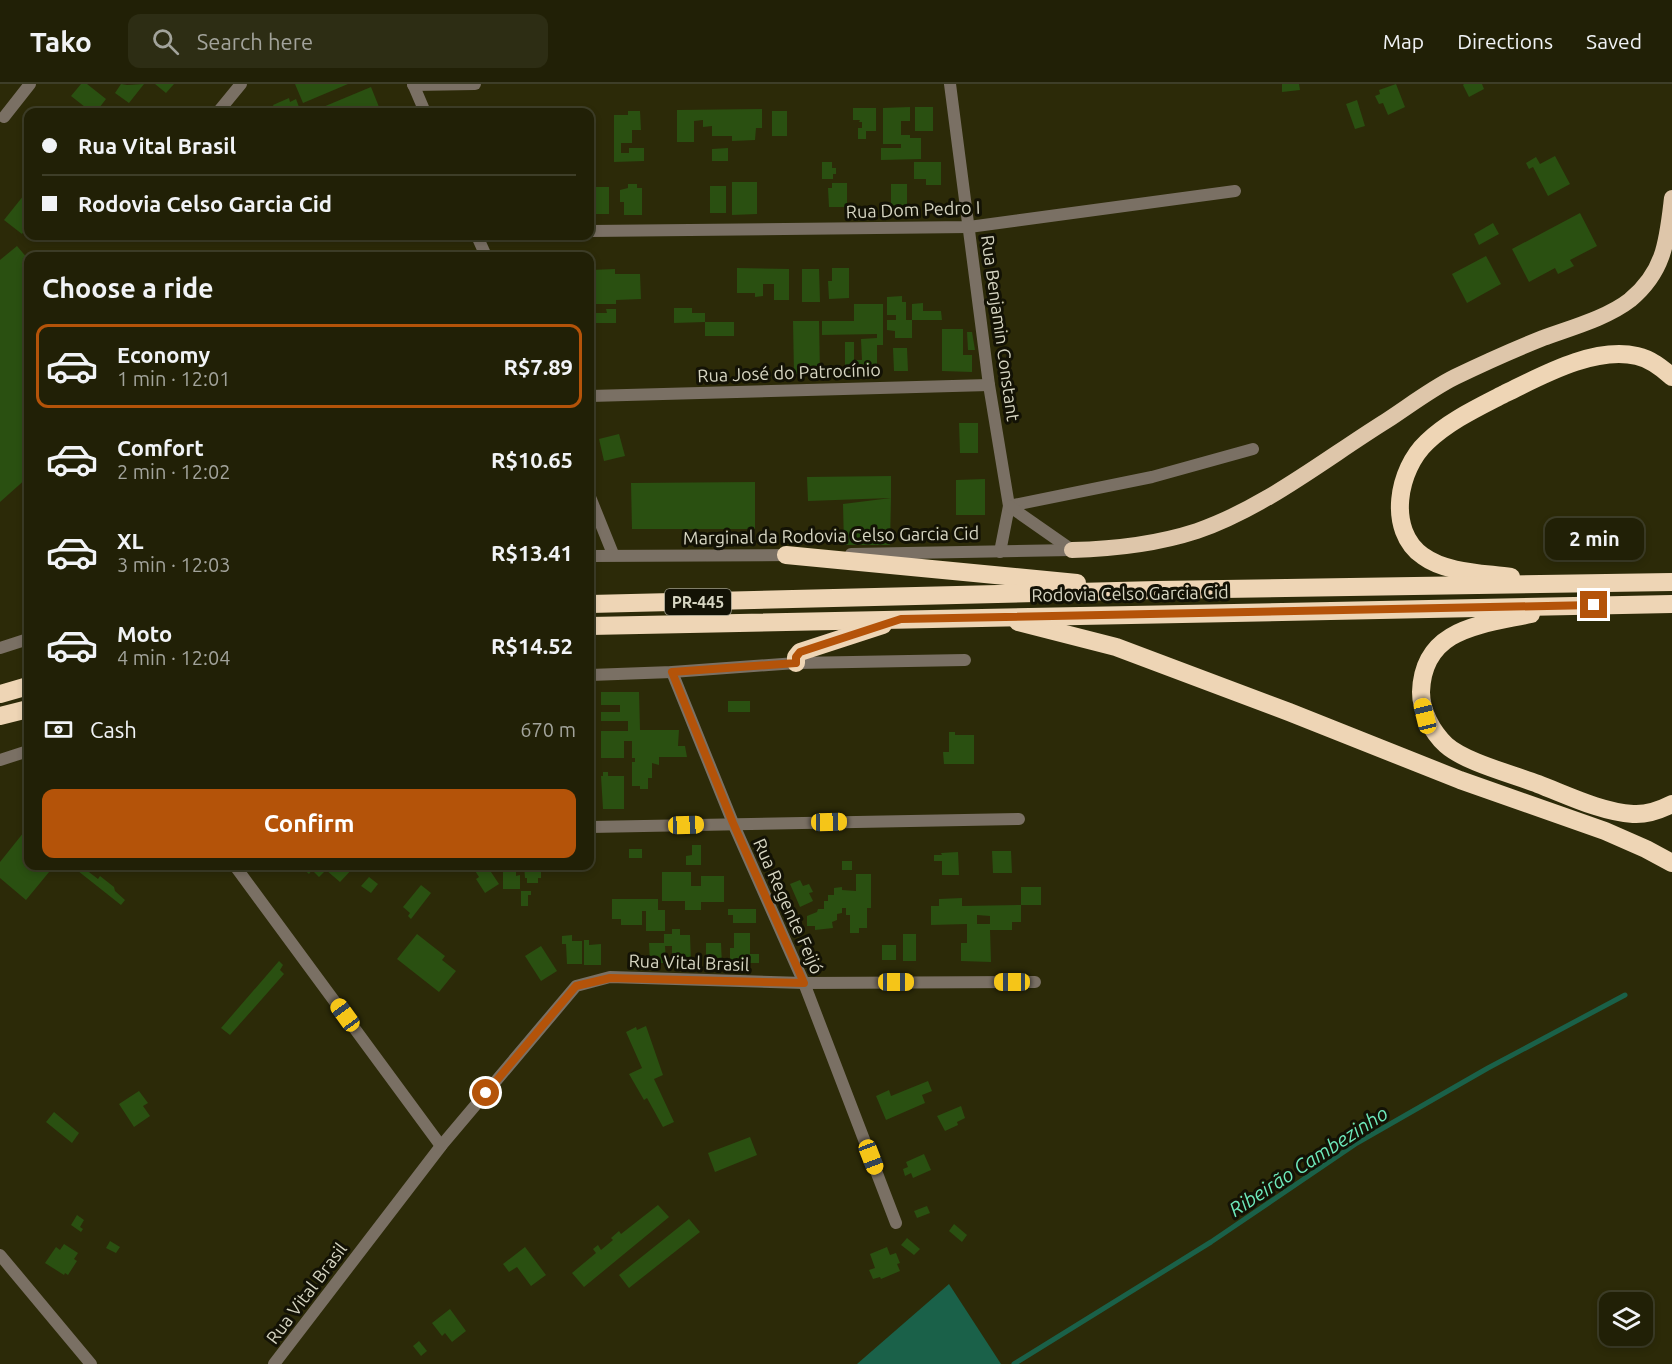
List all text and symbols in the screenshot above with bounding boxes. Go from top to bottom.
search box [128,14,548,68]
icon: search [149,25,182,58]
text: Tako [30,26,92,57]
text: Search here [197,29,313,54]
text: Map [1383,29,1424,53]
text: Directions [1457,29,1553,53]
text: Saved [1586,29,1642,53]
text: Rua Vital Brasil [78,133,236,158]
text: Rodovia Celso Garcia Cid [78,191,332,216]
street label: Rua Dom Pedro I [845,197,981,221]
street label: Rua Benjamin Constant [978,234,1024,422]
text: Choose a ride [42,273,214,303]
icon: car [45,339,99,393]
text: Economy [117,342,210,367]
text: R$7.89 [504,354,573,379]
street label: Rua José do Patrocínio [697,359,881,385]
text: 1 min · 12:01 [117,367,231,390]
icon: car [45,432,99,486]
text: Comfort [117,435,204,460]
text: R$10.65 [491,447,573,472]
text: 2 min · 12:02 [117,460,231,483]
callout: 2 min [1544,518,1644,560]
street label: Marginal da Rodovia Celso Garcia Cid [683,522,979,548]
icon: car [45,525,99,579]
text: 2 min [1569,527,1620,550]
text: XL [117,528,144,553]
text: R$13.41 [491,540,573,565]
text: 3 min · 12:03 [117,553,231,576]
street label: Rodovia Celso Garcia Cid [1031,581,1229,605]
road number: PR-445 [665,589,731,615]
route end [1580,591,1607,618]
icon: car [45,618,99,672]
text: Moto [117,621,172,646]
text: R$14.52 [491,633,573,658]
text: 4 min · 12:04 [117,646,231,669]
car [1412,696,1438,736]
icon: cash [42,713,75,746]
text: Cash [90,717,137,742]
text: 670 m [520,718,576,741]
button: Confirm [42,789,576,858]
car [811,813,847,831]
car [668,815,704,835]
street label: Rua Regente Feijó [750,835,828,977]
street label: Rua Vital Brasil [628,950,750,974]
car [878,973,914,991]
car [994,973,1030,991]
car [327,995,363,1035]
route start [472,1079,499,1106]
water label: Ribeirão Cambezinho [1224,1101,1392,1221]
car [856,1137,886,1177]
street label: Rua Vital Brasil [262,1239,350,1347]
map controls [1599,1292,1653,1346]
button: layers [1599,1292,1653,1346]

